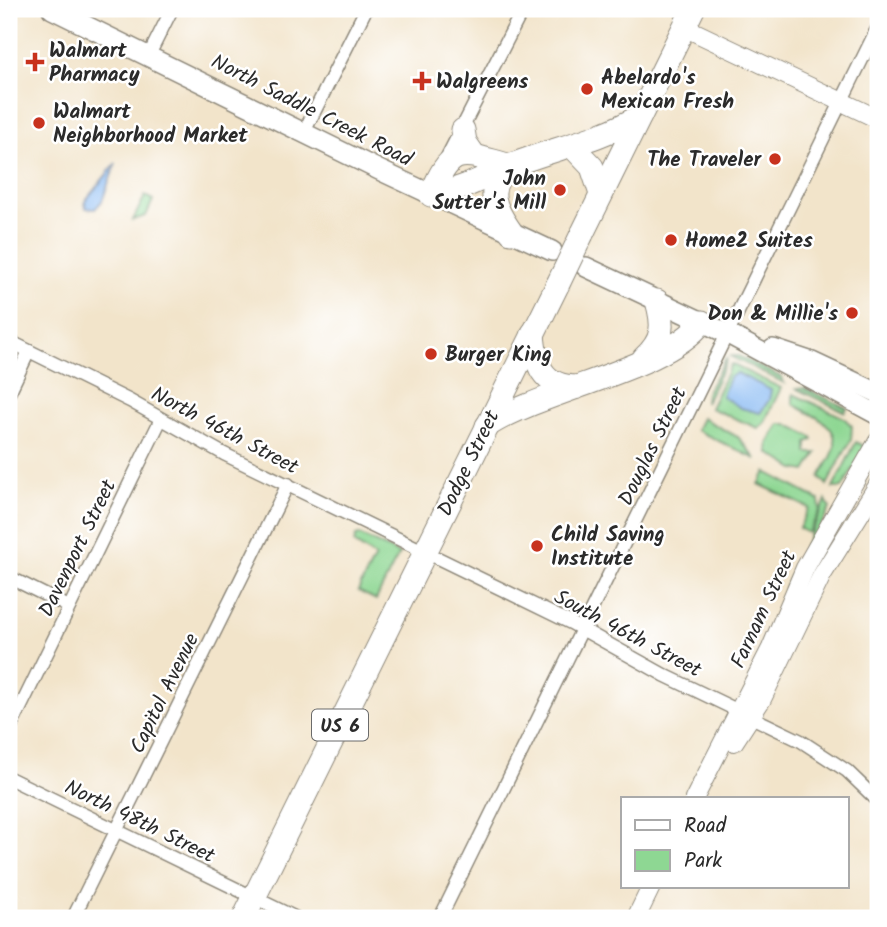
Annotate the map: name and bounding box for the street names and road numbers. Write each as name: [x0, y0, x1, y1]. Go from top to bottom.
street label: North Saddle Creek Road: [205, 46, 418, 177]
street label: North 46th Street: [145, 379, 305, 485]
street label: Douglas Street: [610, 381, 697, 512]
street label: Dodge Street: [429, 404, 510, 522]
street label: Davenport Street: [31, 474, 126, 623]
street label: Farnam Street: [723, 544, 807, 674]
street label: South 46th Street: [548, 582, 708, 688]
street label: Capitol Avenue: [122, 627, 209, 760]
road number: US 6: [312, 710, 368, 740]
street label: North 48th Street: [59, 772, 221, 873]

